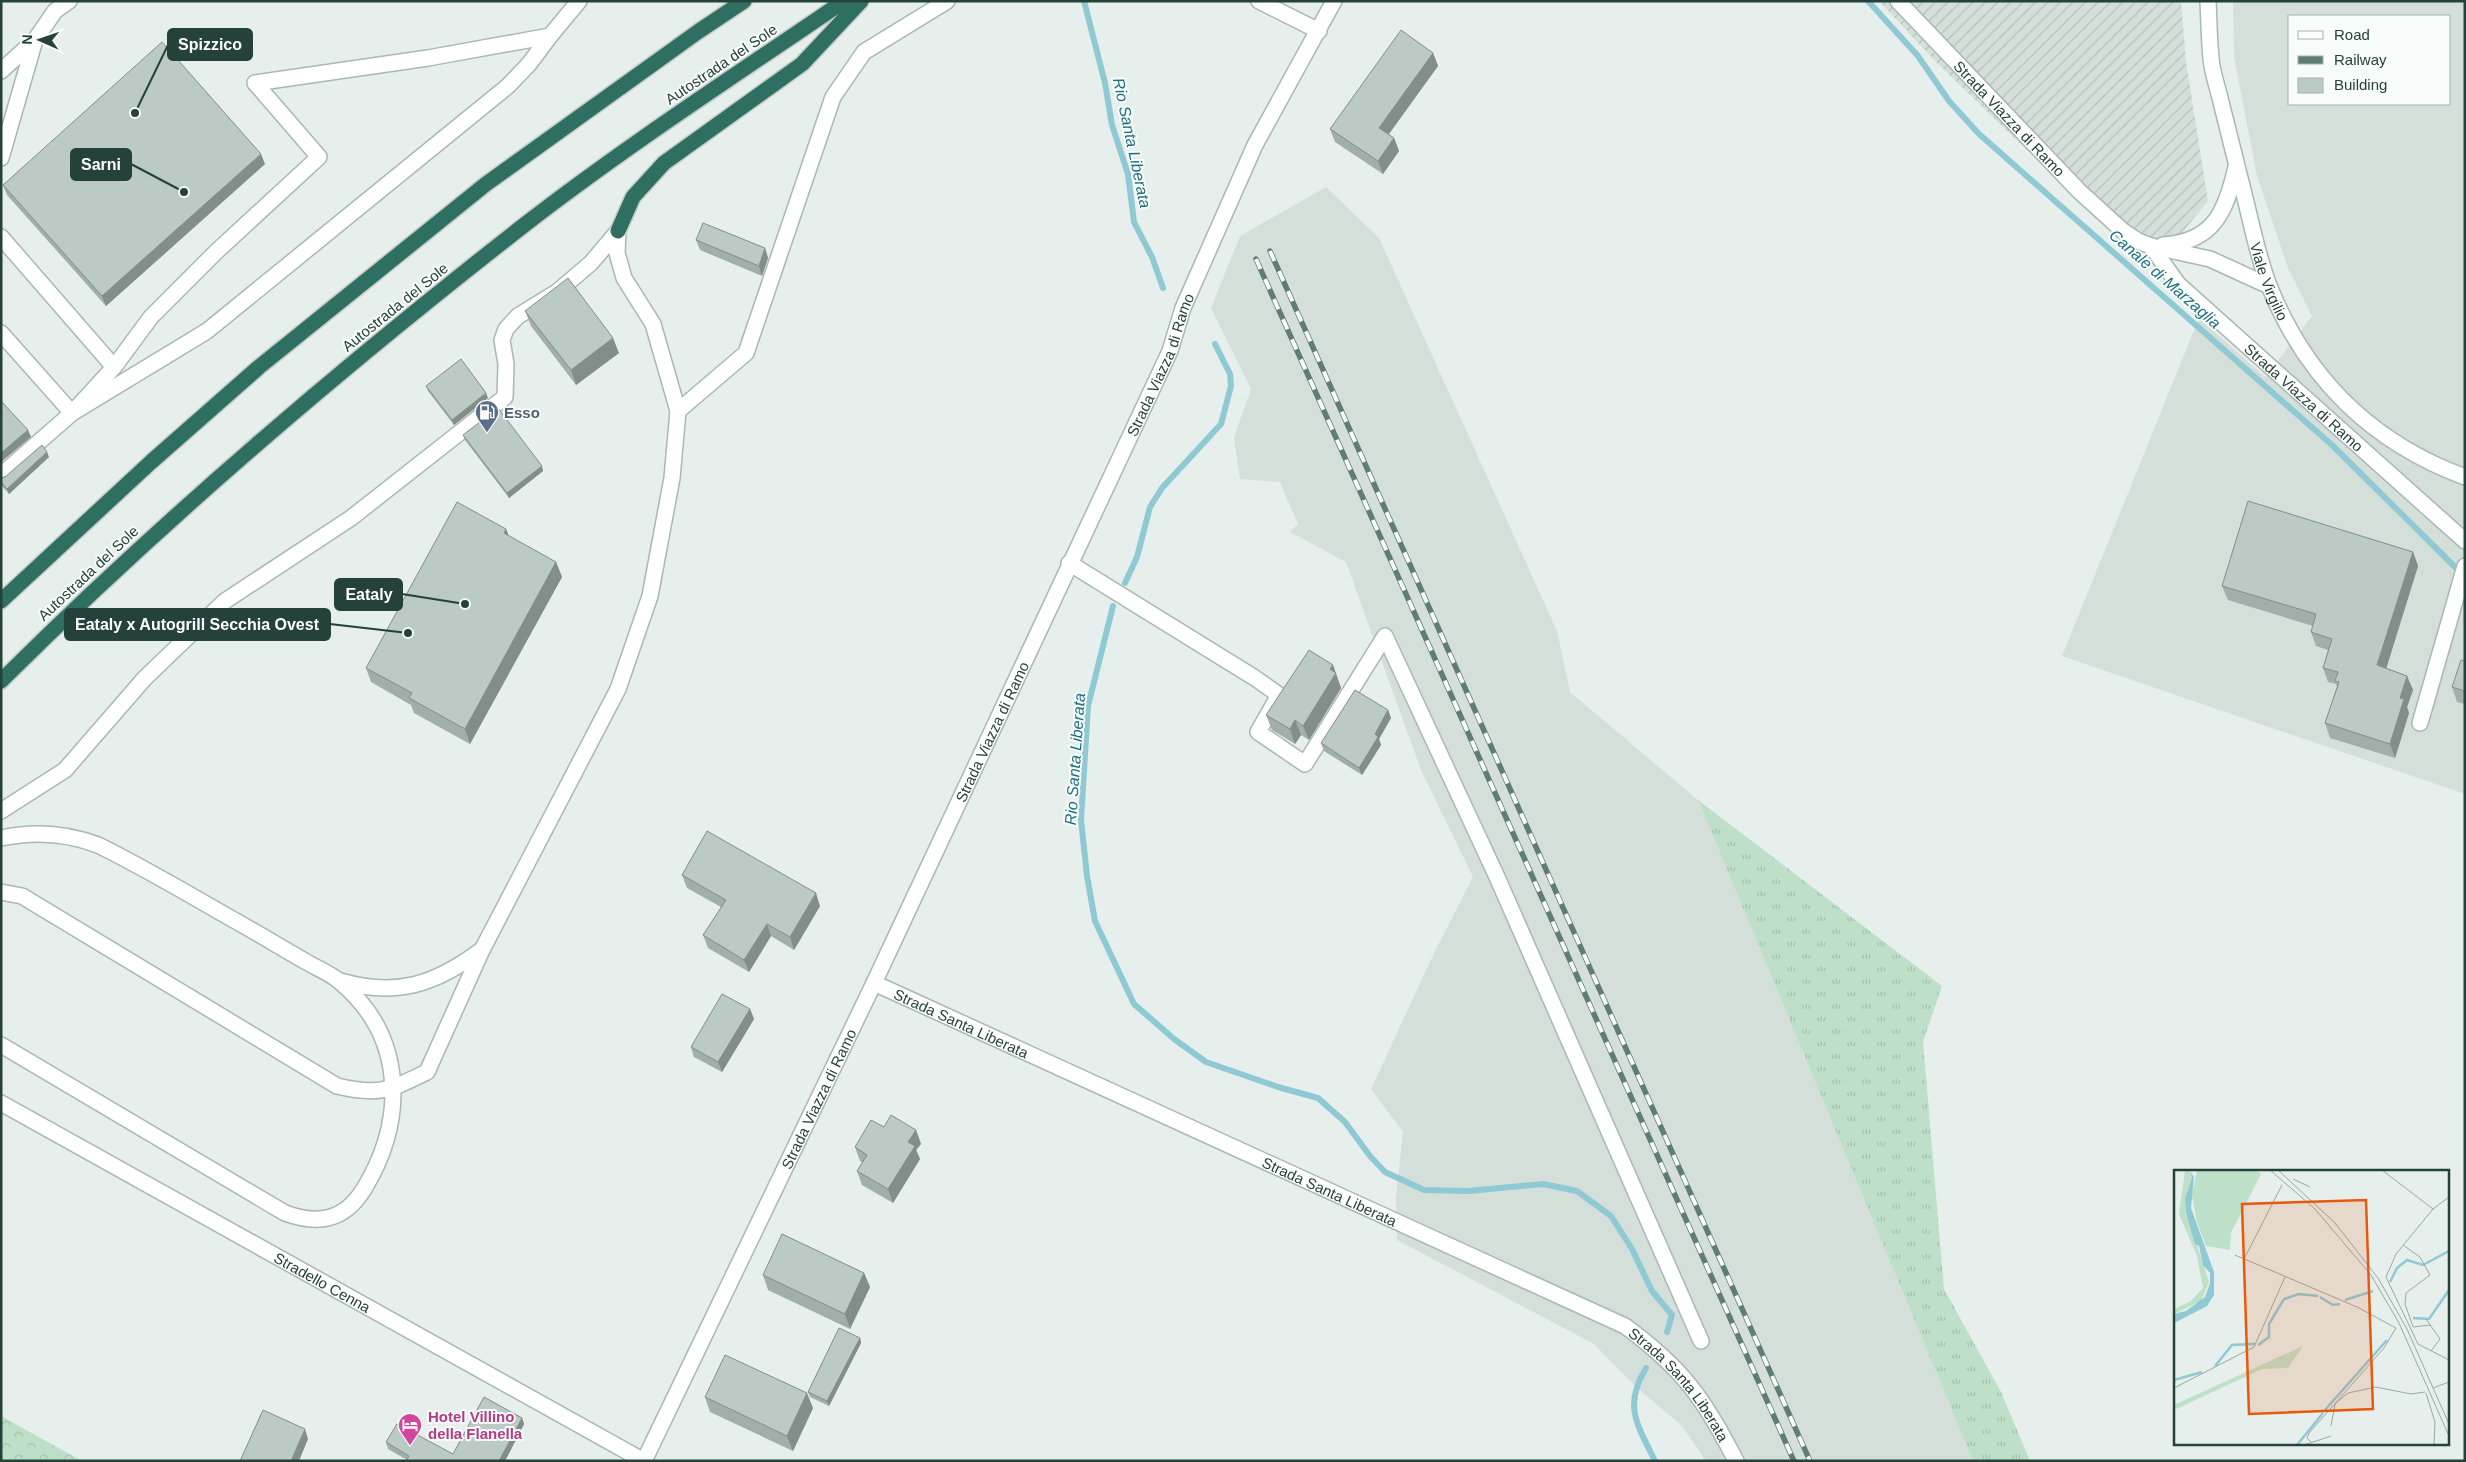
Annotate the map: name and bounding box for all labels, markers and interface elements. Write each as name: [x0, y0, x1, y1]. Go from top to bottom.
north arrow: [15, 15, 65, 65]
legend: [2288, 15, 2451, 105]
street label: Autostrada del Sole: [662, 20, 780, 108]
text: Road: [2334, 26, 2370, 43]
callout: Spizzico: [168, 29, 252, 60]
text: N: [19, 34, 35, 45]
text: Spizzico: [178, 36, 242, 53]
text: Railway: [2334, 51, 2387, 68]
street label: Strada Viazza di Ramo: [1951, 57, 2069, 180]
water label: Rio Santa Liberata: [1110, 76, 1154, 210]
text: Building: [2334, 76, 2387, 93]
callout: Sarni: [71, 149, 131, 180]
text: Sarni: [81, 156, 121, 173]
water label: Canale di Marzaglia: [2106, 226, 2224, 332]
street label: Viale Virgilio: [2247, 240, 2292, 323]
street label: Autostrada del Sole: [339, 259, 451, 355]
street label: Strada Viazza di Ramo: [1123, 291, 1197, 439]
street label: Strada Viazza di Ramo: [2241, 340, 2367, 454]
fuel station icon: Esso: [474, 399, 500, 433]
place label: Esso: [504, 404, 540, 421]
street label: Autostrada del Sole: [34, 522, 142, 624]
callout: Eataly: [335, 579, 402, 610]
text: Eataly: [345, 586, 393, 603]
callout: Eataly x Autogrill Secchia Ovest: [65, 609, 330, 640]
text: Eataly x Autogrill Secchia Ovest: [75, 616, 320, 633]
street label: Strada Viazza di Ramo: [952, 659, 1032, 805]
water label: Rio Santa Liberata: [1062, 692, 1088, 826]
street label: Strada Santa Liberata: [891, 985, 1032, 1061]
street label: Strada Viazza di Ramo: [777, 1026, 859, 1171]
street label: Strada Santa Liberata: [1260, 1153, 1400, 1229]
inset map: [2174, 1170, 2448, 1444]
street label: Stradello Cenna: [271, 1248, 374, 1316]
street label: Strada Santa Liberata: [1626, 1324, 1733, 1445]
place label: Hotel Villino della Flanella: [428, 1408, 523, 1442]
hotel icon: Hotel Villino della Flanella: [397, 1412, 423, 1446]

